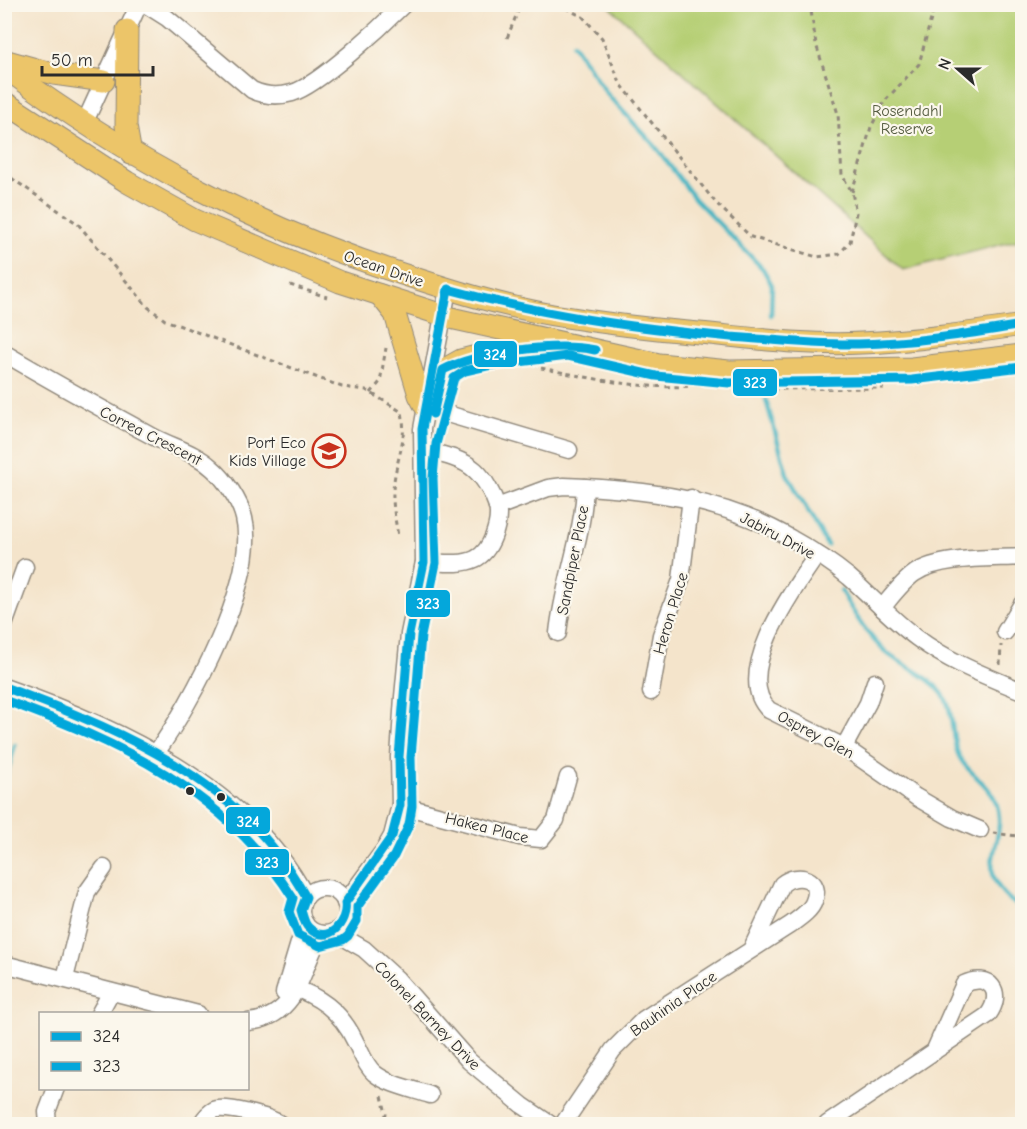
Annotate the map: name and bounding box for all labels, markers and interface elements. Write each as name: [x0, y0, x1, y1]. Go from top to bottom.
scale bar: [42, 39, 153, 77]
north arrow: [928, 39, 988, 99]
text: 50 m: [51, 50, 93, 71]
text: N: [935, 56, 955, 72]
park label: Rosendahl Reserve: [872, 102, 942, 138]
street label: Ocean Drive: [342, 247, 426, 291]
line badge: 324: [473, 340, 518, 368]
text: 324: [484, 346, 506, 364]
line badge: 323: [732, 368, 778, 397]
text: 323: [743, 374, 767, 392]
street label: Correa Crescent: [97, 402, 205, 470]
school or university icon: Port Eco Kids Village: [311, 433, 347, 469]
place label: Port Eco Kids Village: [229, 434, 306, 470]
street label: Sandpiper Place: [554, 504, 592, 616]
street label: Jabiru Drive: [737, 509, 818, 563]
street label: Heron Place: [650, 570, 692, 656]
line badge: 323: [405, 589, 451, 618]
text: 323: [416, 595, 440, 613]
street label: Osprey Glen: [774, 707, 857, 763]
unlabelled marker: [184, 785, 196, 797]
unlabelled marker: [215, 791, 227, 803]
line badge: 324: [225, 806, 271, 835]
street label: Hakea Place: [443, 809, 530, 847]
text: 324: [237, 813, 259, 831]
line badge: 323: [244, 848, 290, 876]
text: 323: [255, 854, 279, 872]
street label: Colonel Barney Drive: [371, 958, 484, 1074]
street label: Bauhinia Place: [627, 967, 720, 1040]
legend: [39, 1012, 249, 1090]
text: 324: [93, 1026, 120, 1047]
text: 323: [93, 1056, 121, 1077]

